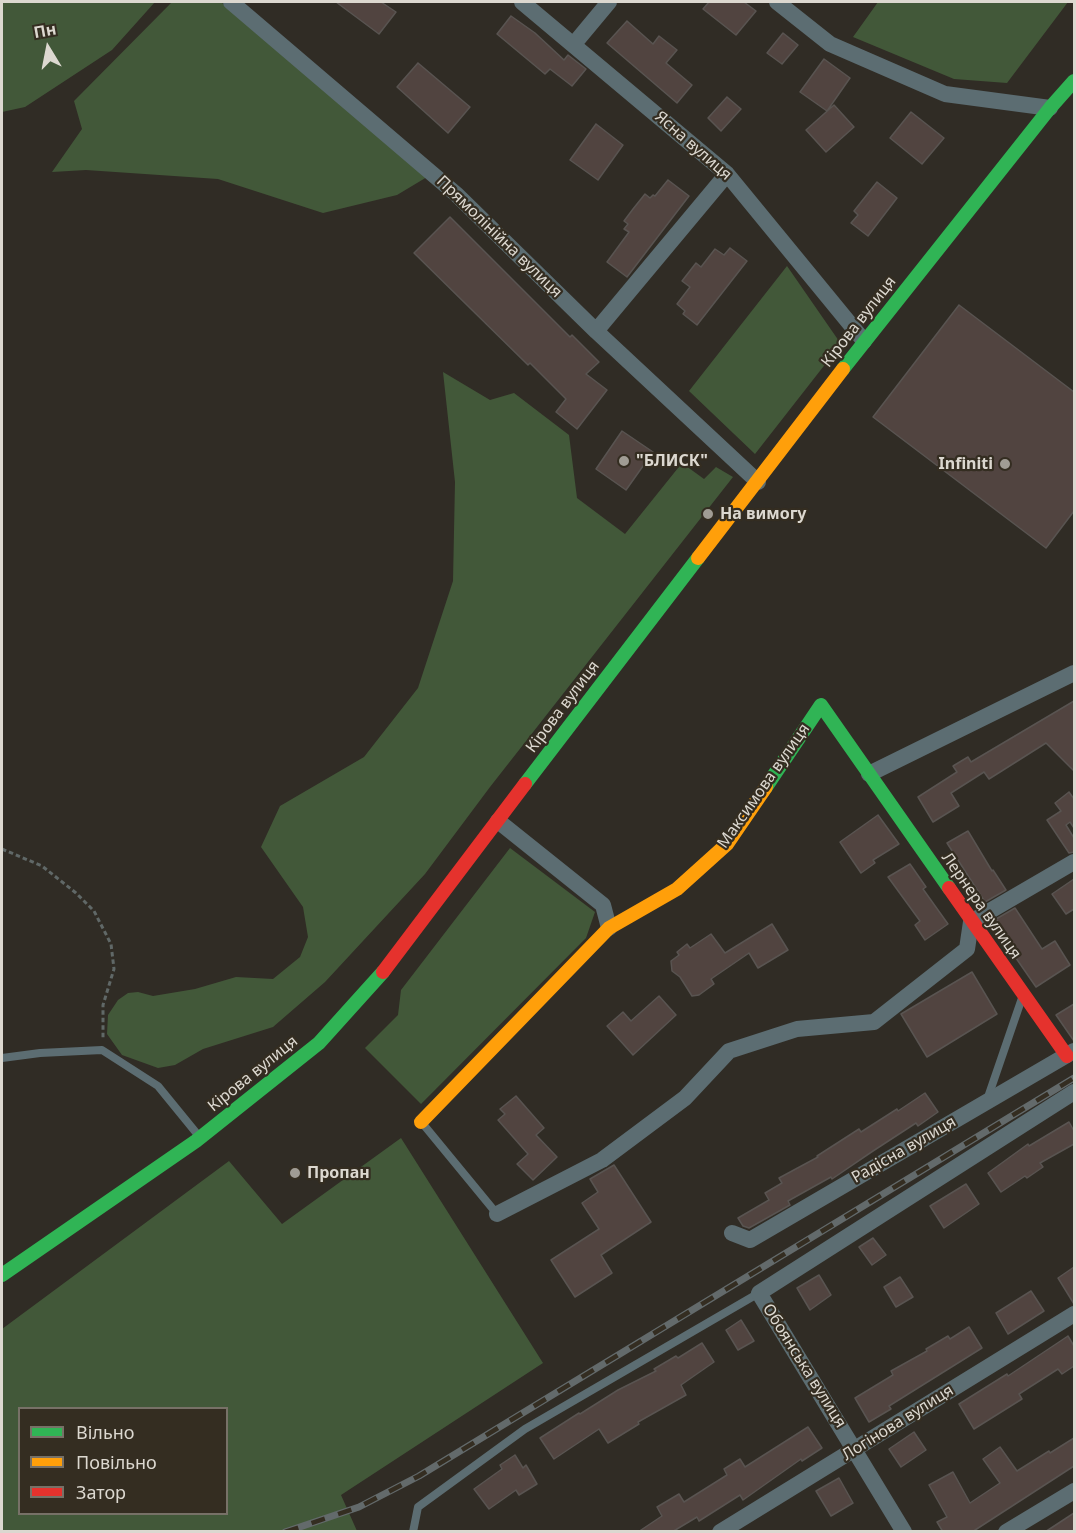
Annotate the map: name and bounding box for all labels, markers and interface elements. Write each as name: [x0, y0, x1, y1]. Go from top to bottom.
text: Пн: [32, 17, 58, 43]
north arrow: [18, 18, 78, 78]
street label: Ясна вулиця: [651, 107, 735, 185]
street label: Прямолінійна вулиця: [432, 172, 566, 302]
street label: Кірова вулиця: [818, 273, 900, 371]
place label: "БЛИСК": [636, 451, 708, 471]
marker: "БЛИСК": [617, 454, 631, 468]
place label: Infiniti: [939, 454, 993, 474]
marker: Infiniti: [998, 457, 1012, 471]
place label: На вимогу: [720, 504, 806, 524]
marker: На вимогу: [701, 507, 715, 521]
street label: Кірова вулиця: [522, 657, 604, 757]
street label: Максимова вулиця: [714, 720, 814, 852]
street label: Лернера вулиця: [937, 849, 1025, 963]
street label: Кірова вулиця: [204, 1032, 302, 1116]
street label: Радісна вулиця: [848, 1112, 960, 1188]
place label: Пропан: [307, 1163, 370, 1183]
marker: Пропан: [288, 1166, 302, 1180]
street label: Обоянська вулиця: [758, 1300, 850, 1432]
street label: Логінова вулиця: [839, 1381, 957, 1465]
legend: [18, 1407, 228, 1515]
text: Вільно: [76, 1420, 134, 1444]
text: Повільно: [76, 1450, 157, 1474]
text: Затор: [76, 1480, 126, 1504]

